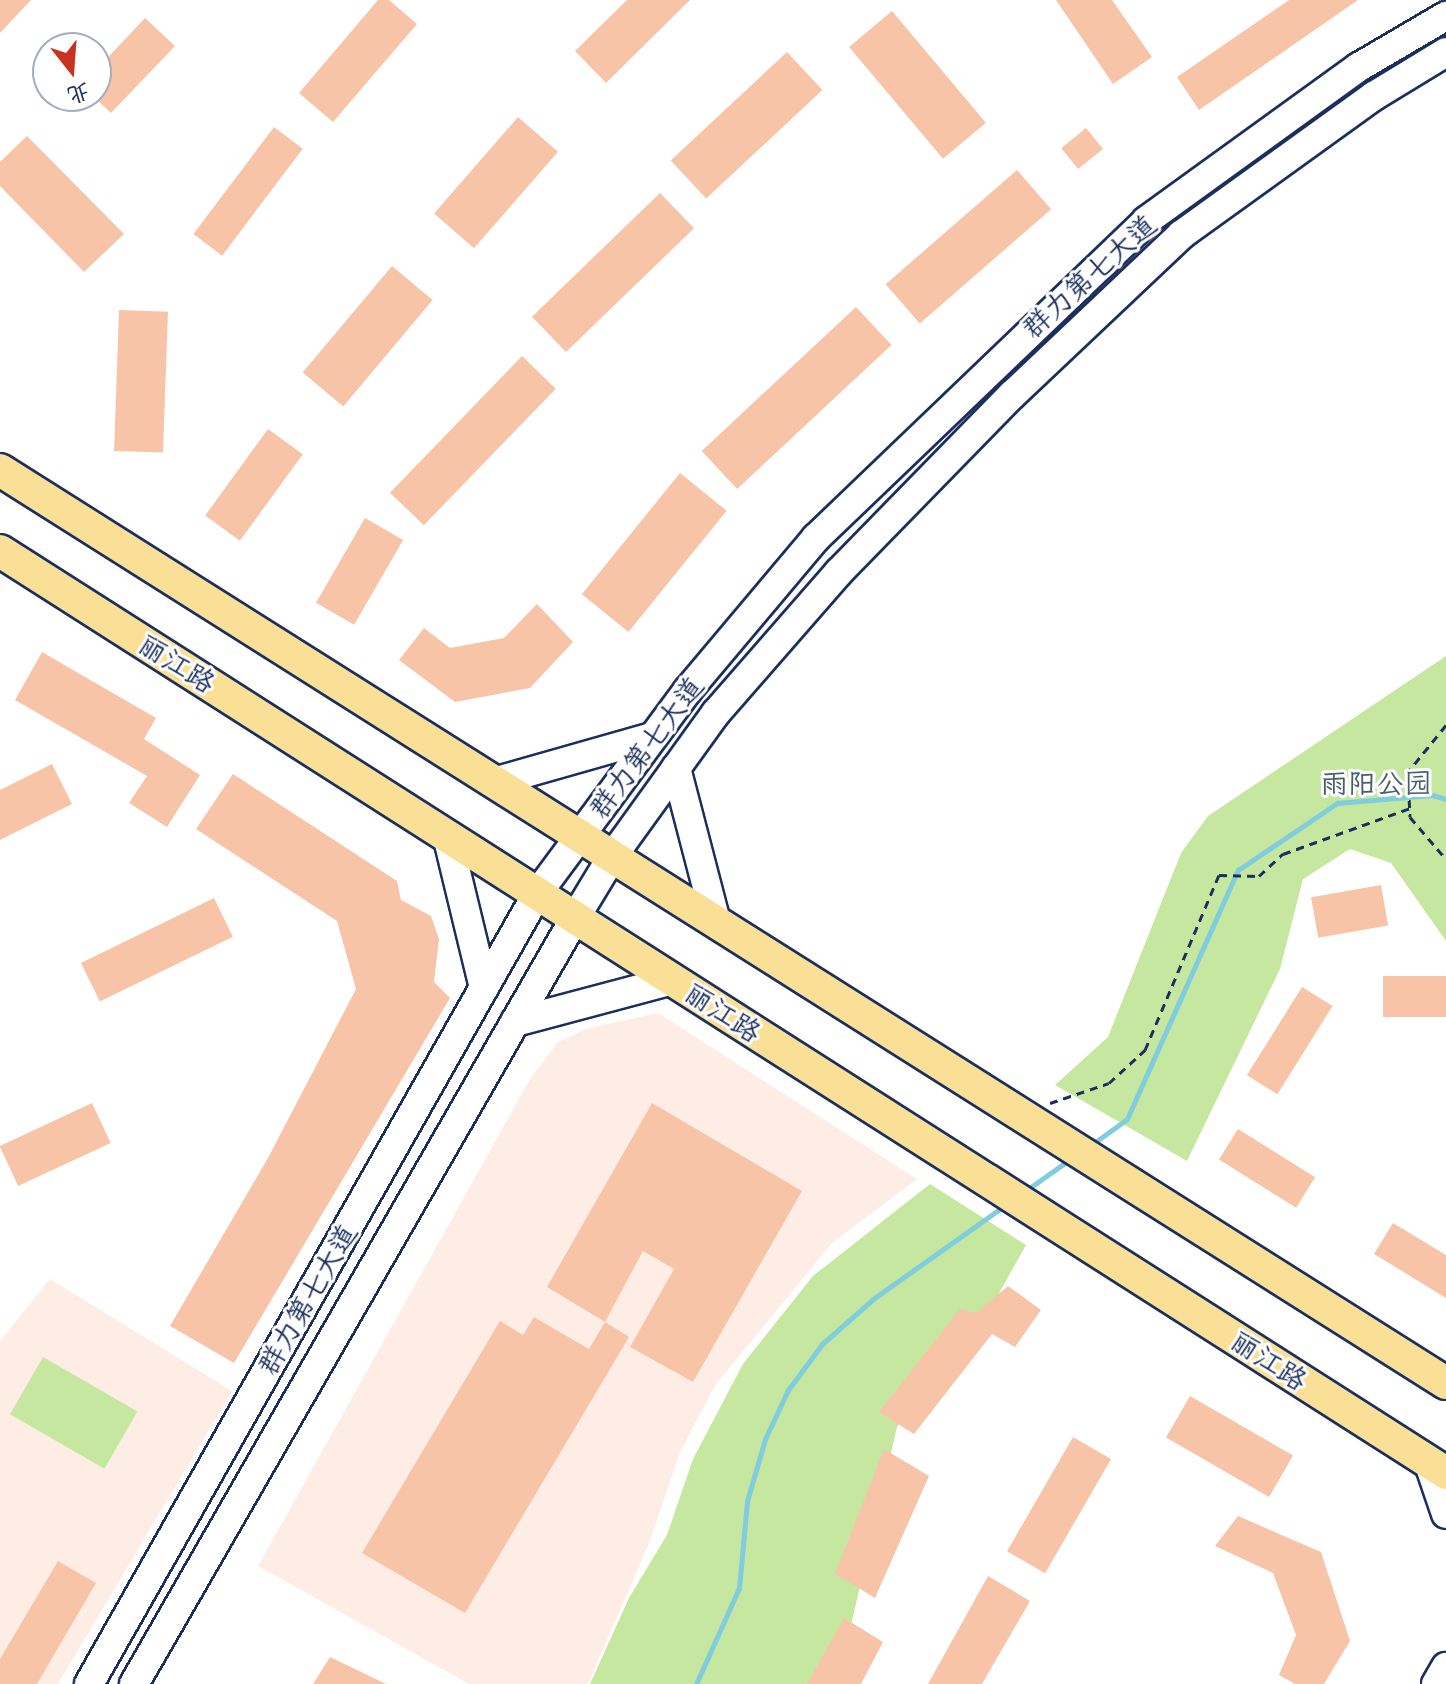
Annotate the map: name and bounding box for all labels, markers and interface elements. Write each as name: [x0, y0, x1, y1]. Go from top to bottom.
north arrow: [32, 32, 112, 112]
text: 北: [64, 77, 93, 110]
street label: 群力第七大道: [1015, 207, 1163, 345]
street label: 丽江路: [132, 626, 222, 700]
street label: 群力第七大道: [582, 670, 710, 824]
park label: 雨阳公园: [1320, 766, 1432, 800]
street label: 丽江路: [679, 975, 767, 1049]
street label: 群力第七大道: [250, 1218, 364, 1380]
street label: 丽江路: [1225, 1323, 1313, 1397]

